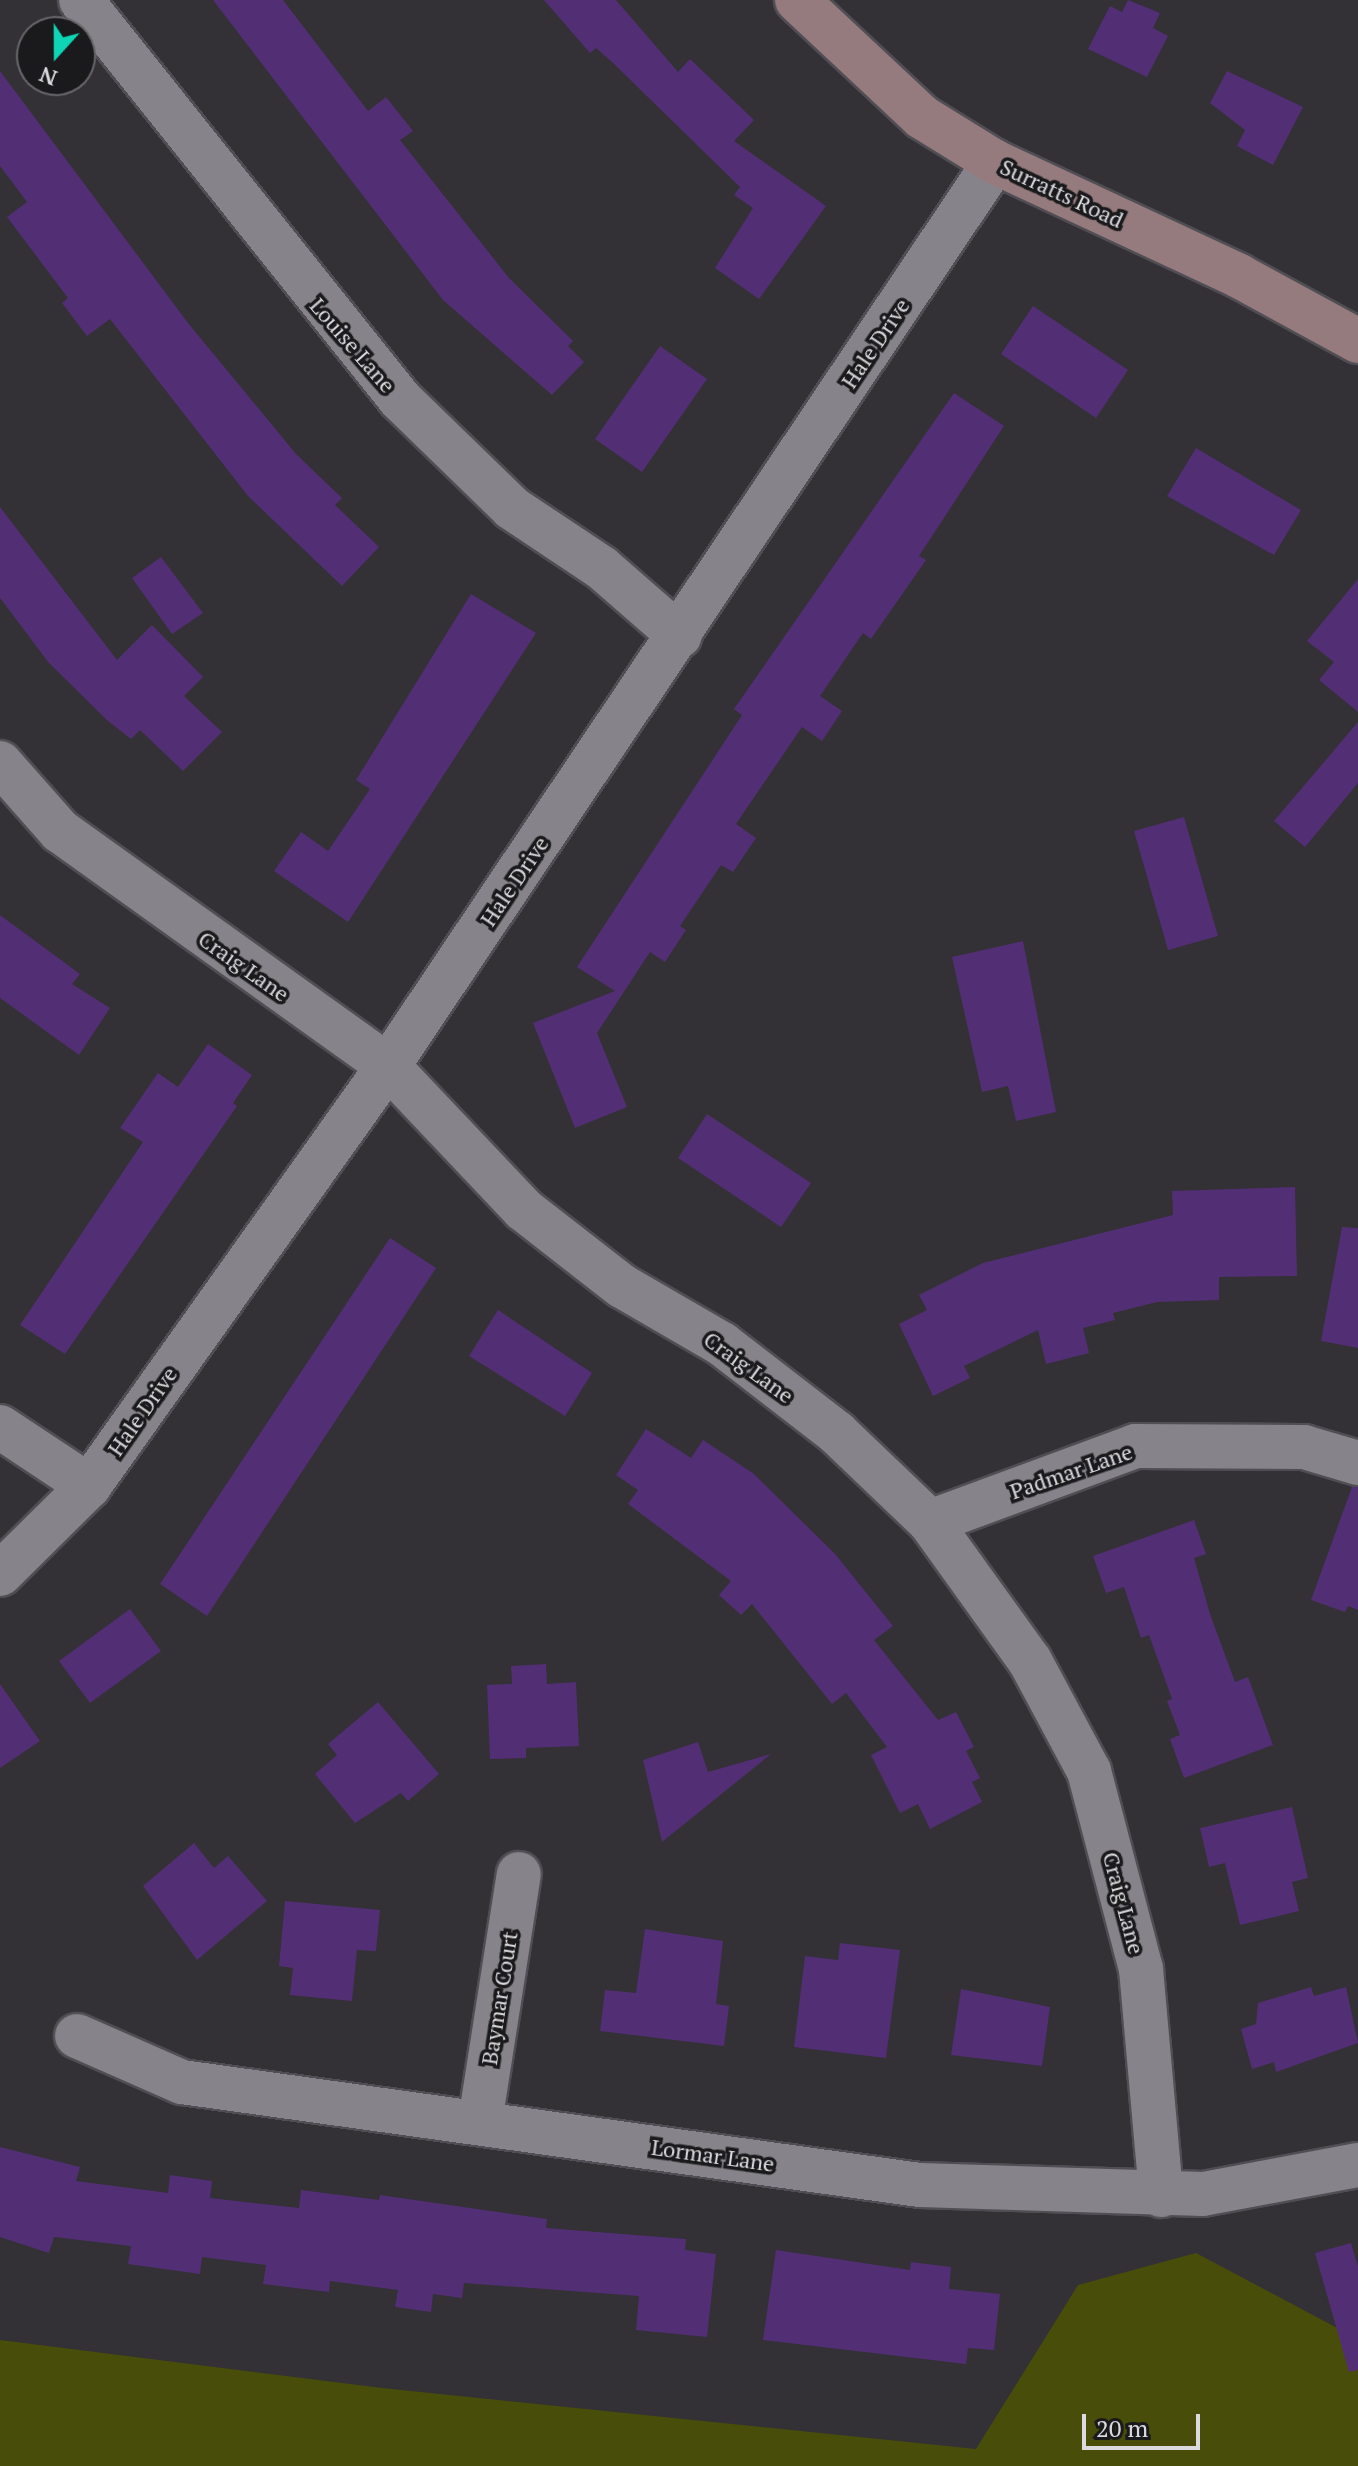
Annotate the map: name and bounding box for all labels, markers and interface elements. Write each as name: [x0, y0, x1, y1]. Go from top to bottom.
north arrow: [16, 16, 96, 96]
text: N: [35, 60, 61, 94]
street label: Surratts Road: [996, 153, 1128, 233]
street label: Louise Lane: [305, 292, 401, 398]
street label: Hale Drive: [835, 293, 915, 393]
street label: Hale Drive: [474, 831, 554, 931]
street label: Craig Lane: [194, 925, 294, 1007]
street label: Craig Lane: [699, 1326, 799, 1408]
street label: Hale Drive: [102, 1361, 182, 1461]
street label: Padmar Lane: [1006, 1438, 1136, 1504]
street label: Craig Lane: [1098, 1849, 1150, 1957]
street label: Baymar Court: [475, 1929, 523, 2067]
street label: Lormar Lane: [650, 2133, 776, 2177]
scale bar: [1086, 2398, 1204, 2448]
text: 20 m: [1096, 2412, 1148, 2444]

